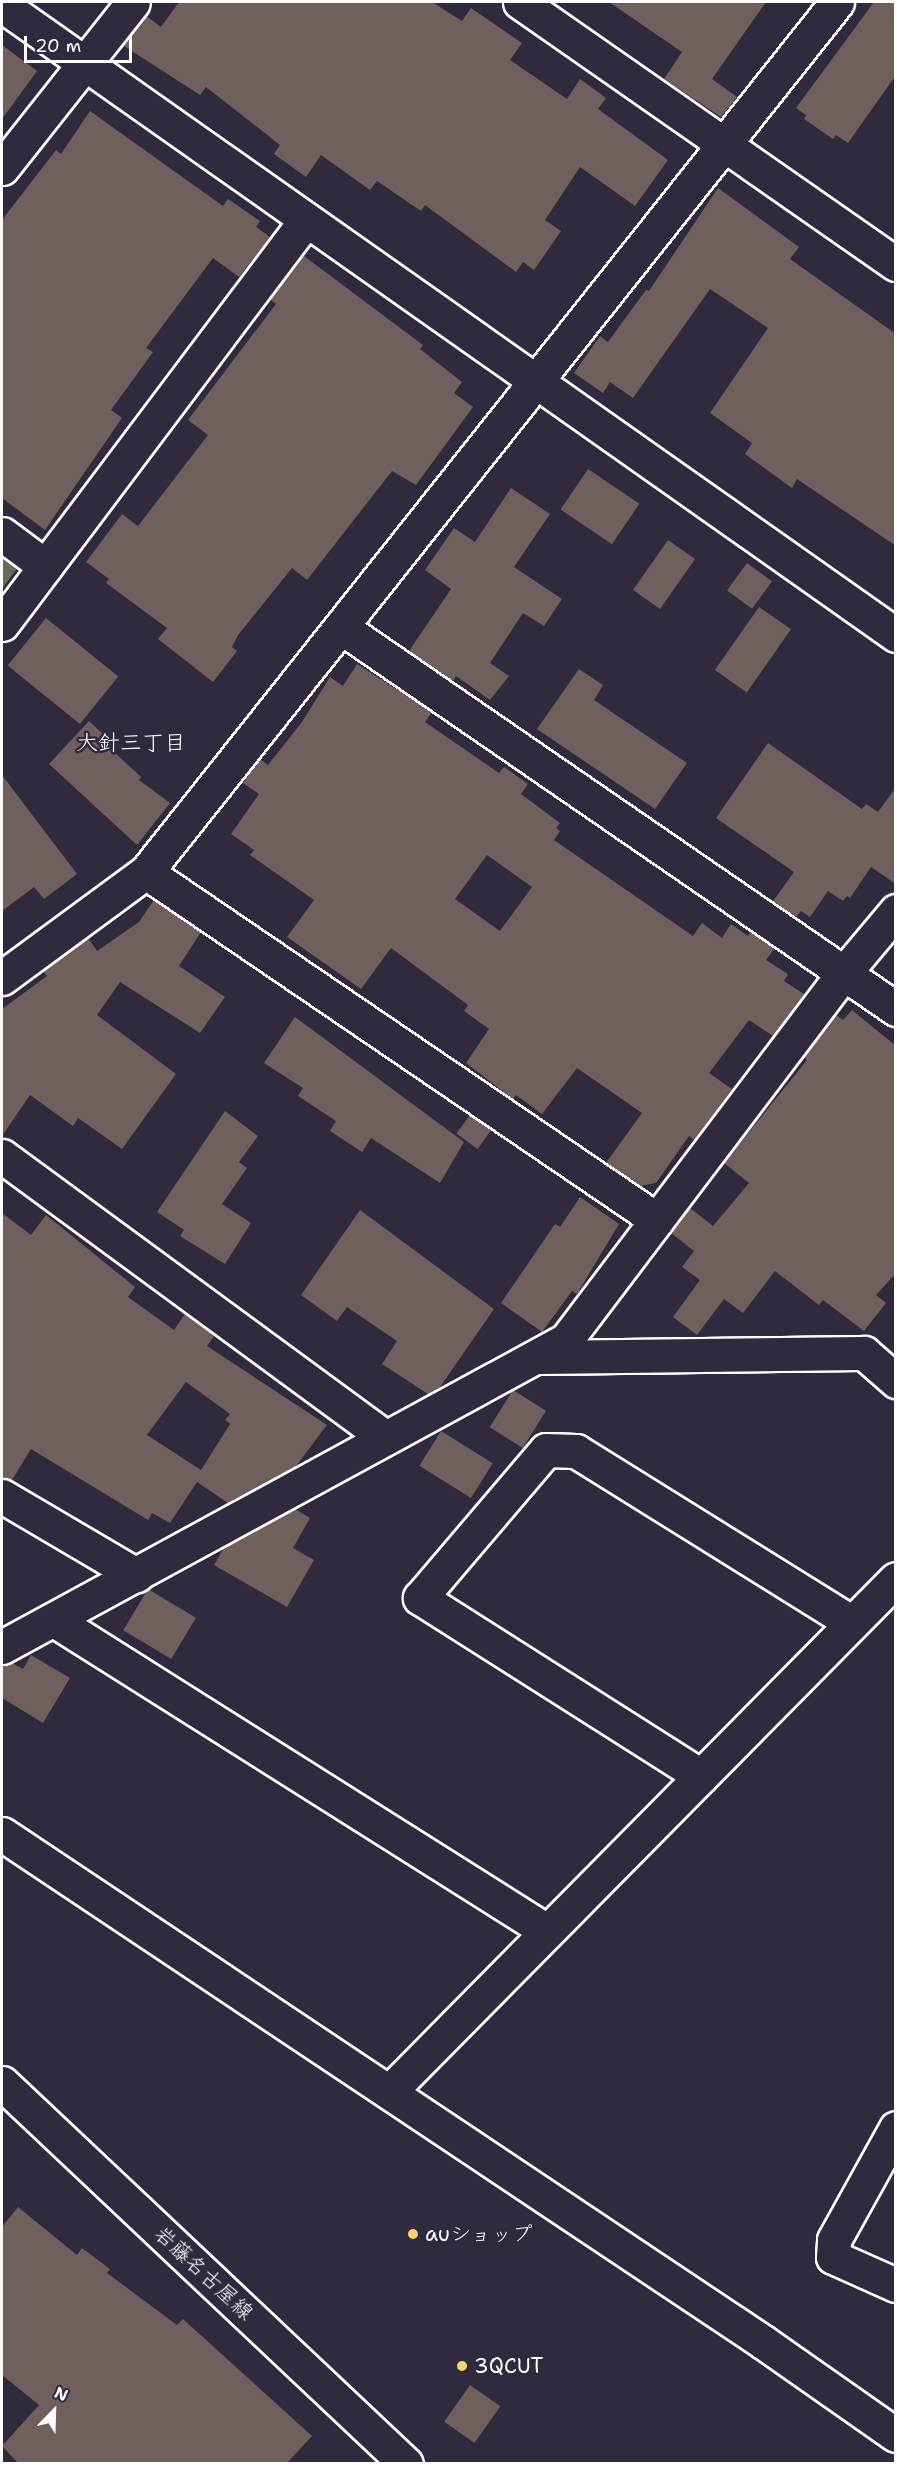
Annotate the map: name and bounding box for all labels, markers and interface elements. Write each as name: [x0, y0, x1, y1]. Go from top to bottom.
scale bar: [27, 24, 135, 62]
text: 20 m: [35, 34, 81, 58]
district label: 大針三丁目: [76, 730, 186, 756]
street label: 岩藤名古屋線: [149, 2221, 259, 2325]
place label: auショップ: [425, 2221, 534, 2247]
marker: auショップ: [406, 2227, 420, 2241]
place label: 3QCUT: [474, 2353, 544, 2379]
marker: 3QCUT: [455, 2359, 469, 2373]
north arrow: [24, 2381, 84, 2441]
text: N: [51, 2382, 71, 2406]

